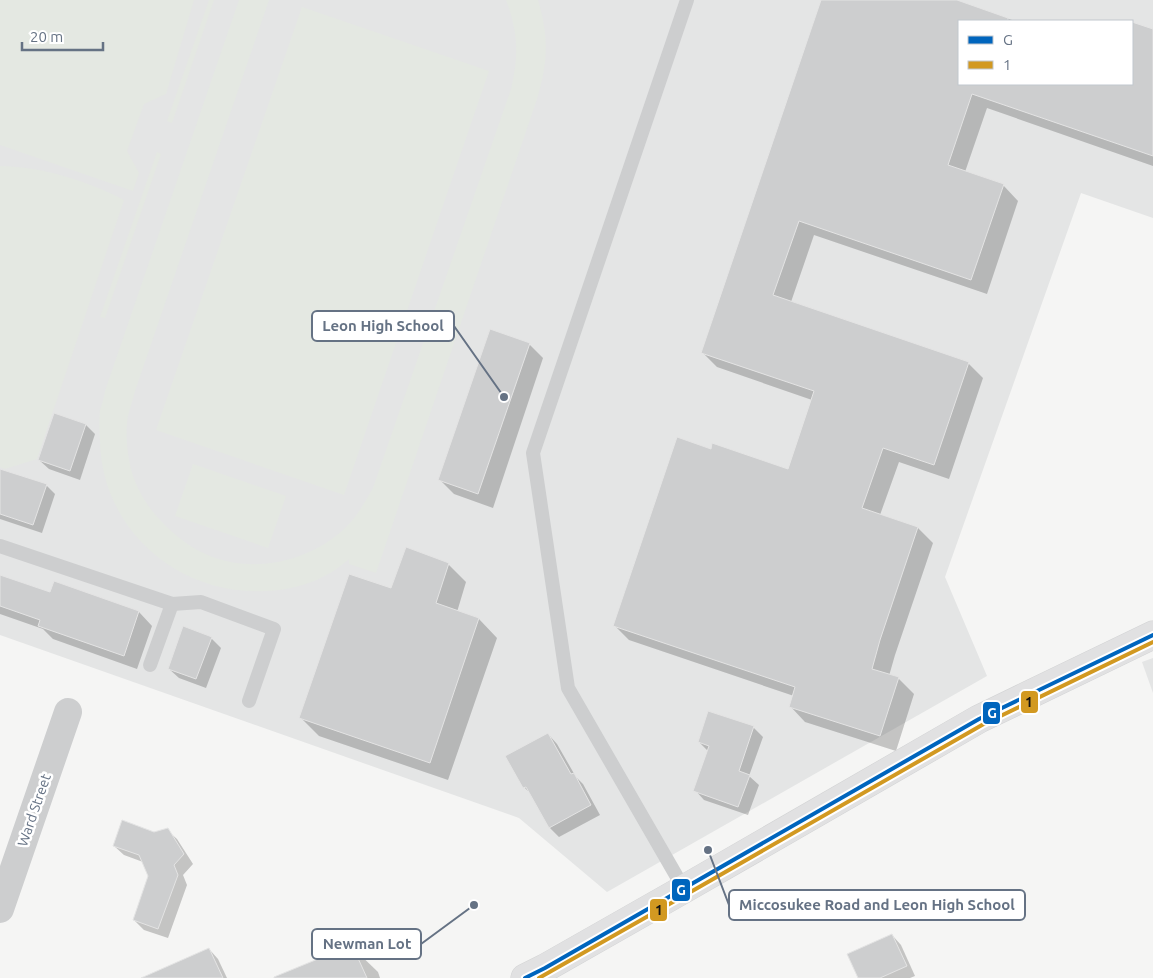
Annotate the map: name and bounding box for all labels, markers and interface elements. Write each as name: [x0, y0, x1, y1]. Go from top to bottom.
scale bar: [22, 20, 104, 52]
legend: [958, 20, 1133, 85]
text: 20 m: [30, 28, 63, 45]
text: G: [1003, 31, 1013, 48]
text: 1: [1003, 56, 1011, 73]
callout: Leon High School: [312, 311, 454, 341]
text: Leon High School: [322, 317, 444, 334]
line badge: 1: [1020, 690, 1039, 714]
text: 1: [1025, 694, 1033, 710]
line badge: G: [982, 701, 1001, 725]
text: G: [987, 705, 997, 721]
street label: Ward Street: [14, 771, 54, 848]
line badge: G: [671, 878, 691, 902]
text: G: [676, 882, 686, 898]
callout: Miccosukee Road and Leon High School: [729, 890, 1025, 920]
text: Miccosukee Road and Leon High School: [739, 896, 1015, 913]
line badge: 1: [649, 898, 668, 922]
text: 1: [655, 902, 663, 918]
callout: Newman Lot: [312, 929, 421, 959]
text: Newman Lot: [323, 935, 412, 952]

